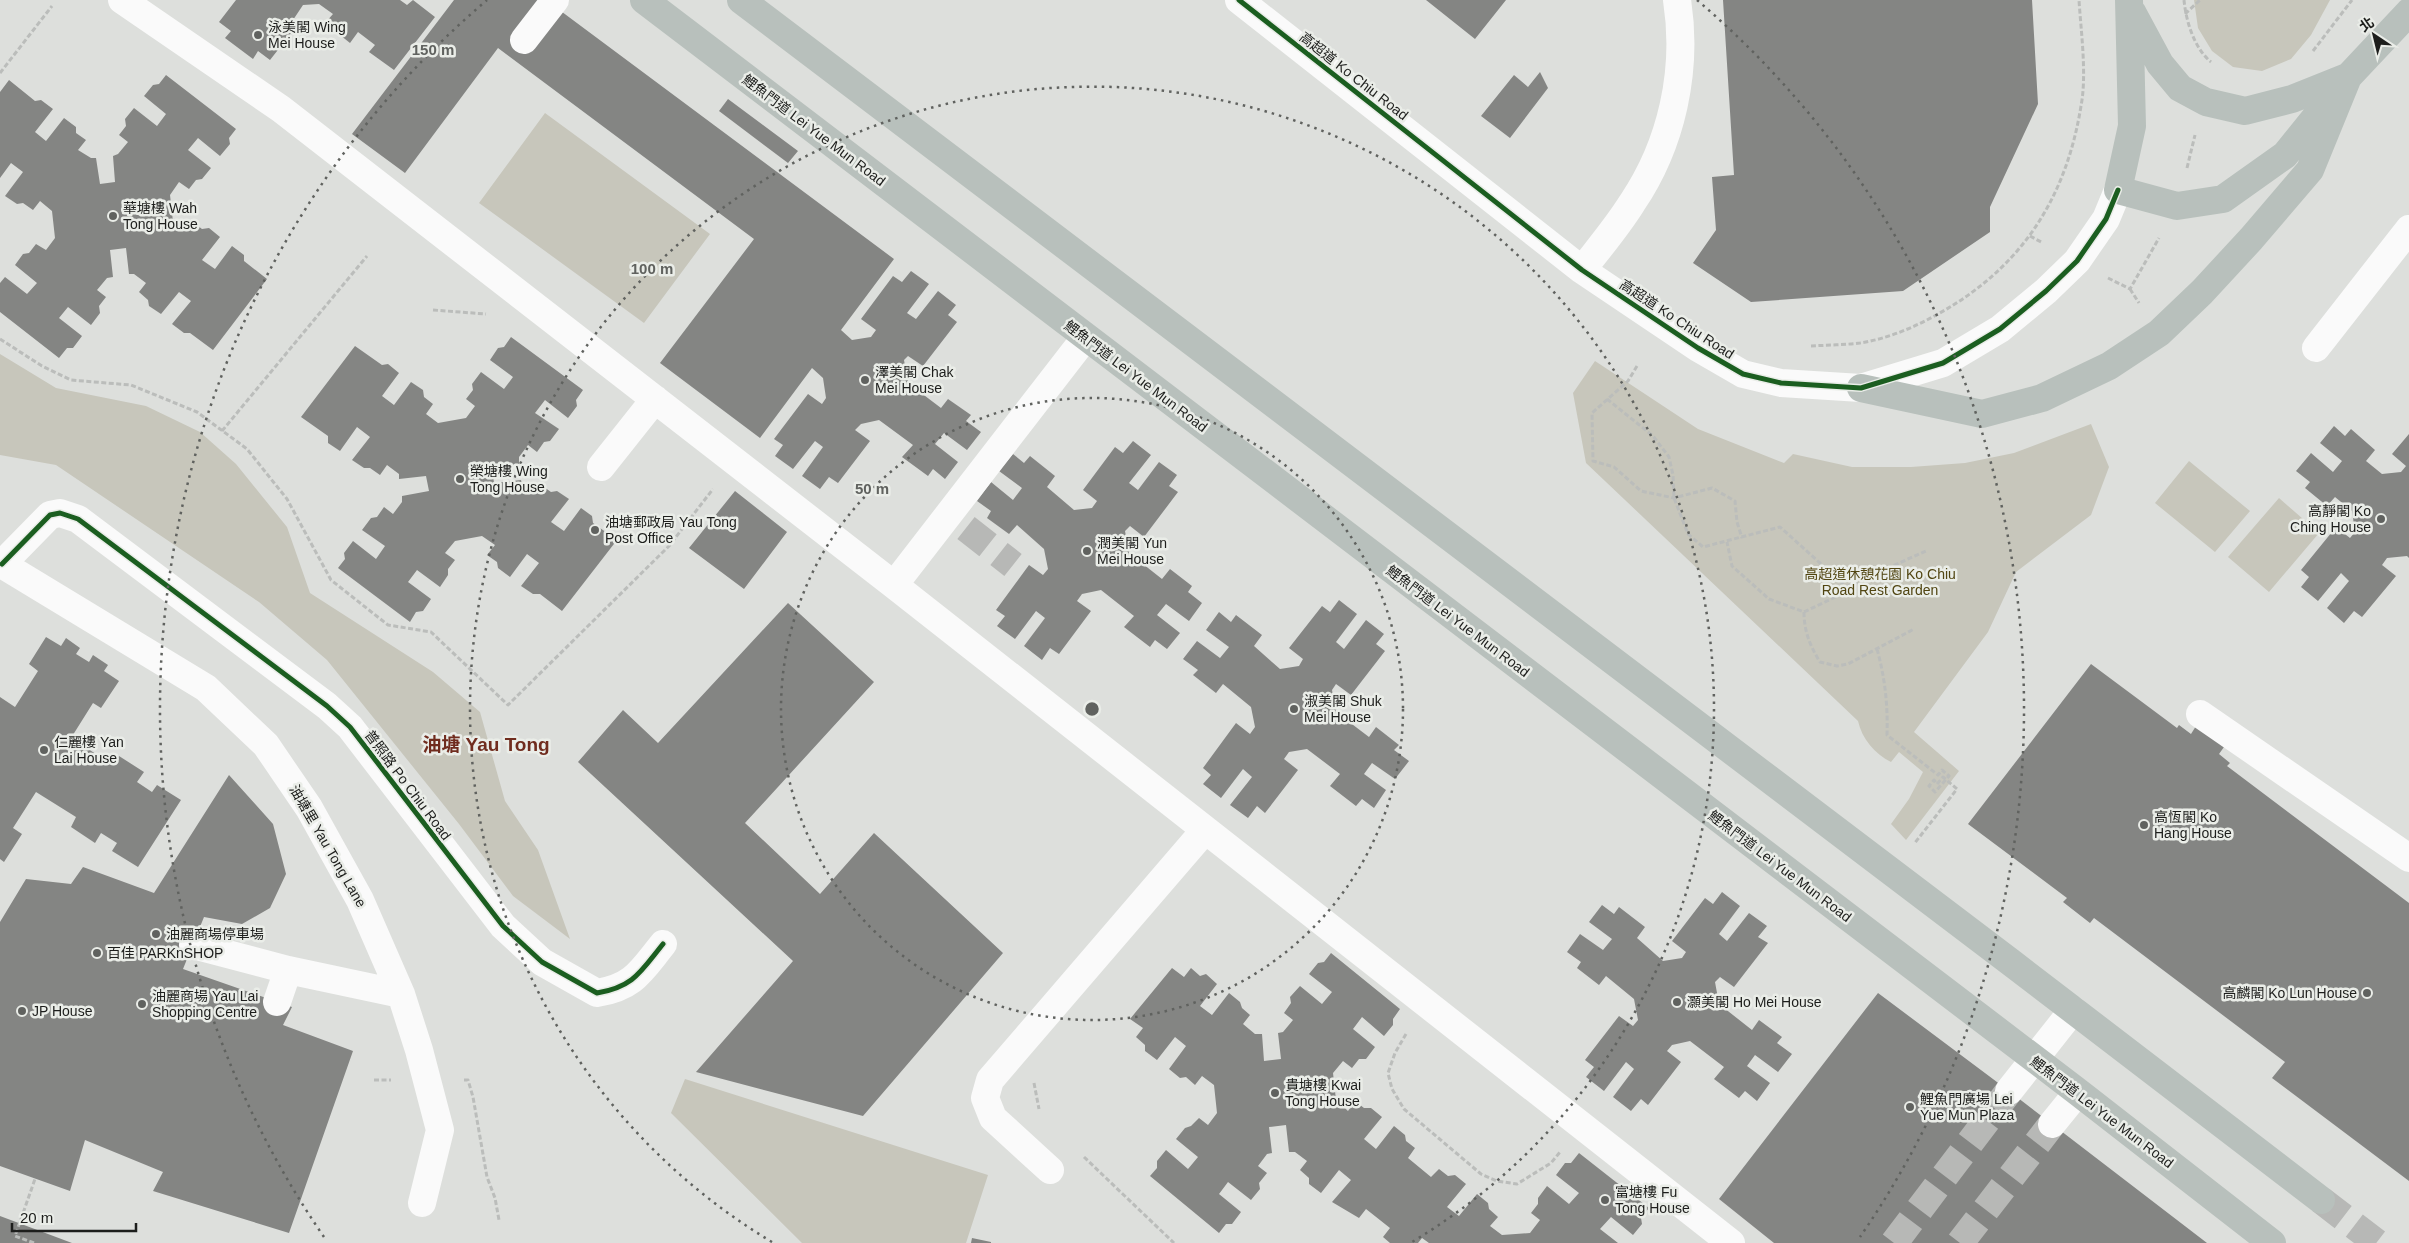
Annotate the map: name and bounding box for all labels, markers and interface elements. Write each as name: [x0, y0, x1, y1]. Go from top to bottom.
north arrow: [2349, 10, 2399, 60]
text: 北: [2356, 14, 2377, 35]
place label: 泳美閣 Wing Mei House: [268, 19, 346, 51]
marker: 泳美閣 Wing Mei House: [252, 29, 264, 41]
street label: 高超道 Ko Chiu Road: [1297, 29, 1411, 123]
text: 150 m: [412, 41, 454, 58]
street label: 鯉魚門道 Lei Yue Mun Road: [739, 71, 889, 189]
place label: 華塘樓 Wah Tong House: [123, 200, 198, 232]
marker: 華塘樓 Wah Tong House: [107, 210, 119, 222]
text: 100 m: [631, 260, 673, 277]
street label: 高超道 Ko Chiu Road: [1617, 276, 1737, 362]
street label: 鯉魚門道 Lei Yue Mun Road: [1061, 317, 1211, 435]
place label: 澤美閣 Chak Mei House: [875, 364, 955, 396]
marker: 澤美閣 Chak Mei House: [859, 374, 871, 386]
place label: 榮塘樓 Wing Tong House: [470, 463, 548, 495]
marker: 榮塘樓 Wing Tong House: [454, 473, 466, 485]
text: 50 m: [855, 480, 889, 497]
place label: 高靜閣 Ko Ching House: [2290, 503, 2371, 535]
marker: 高靜閣 Ko Ching House: [2375, 513, 2387, 525]
place label: 油塘郵政局 Yau Tong Post Office: [605, 514, 737, 546]
marker: 油塘郵政局 Yau Tong Post Office: [589, 524, 601, 536]
place label: 潤美閣 Yun Mei House: [1097, 535, 1167, 567]
marker: 潤美閣 Yun Mei House: [1081, 545, 1093, 557]
street label: 鯉魚門道 Lei Yue Mun Road: [1383, 562, 1533, 680]
park label: 高超道休憩花園 Ko Chiu Road Rest Garden: [1804, 566, 1956, 598]
place label: 淑美閣 Shuk Mei House: [1304, 693, 1383, 725]
centre of rings: [1083, 700, 1101, 718]
marker: 淑美閣 Shuk Mei House: [1288, 703, 1300, 715]
street label: 普照路 Po Chiu Road: [362, 727, 454, 843]
place label: 仁麗樓 Yan Lai House: [54, 734, 124, 766]
district label: 油塘 Yau Tong: [422, 734, 550, 755]
marker: 仁麗樓 Yan Lai House: [38, 744, 50, 756]
street label: 油塘里 Yau Tong Lane: [286, 782, 370, 910]
street label: 鯉魚門道 Lei Yue Mun Road: [1705, 807, 1855, 925]
place label: 高恆閣 Ko Hang House: [2154, 809, 2232, 841]
marker: 高恆閣 Ko Hang House: [2138, 819, 2150, 831]
place label: 油麗商場停車場: [166, 926, 264, 942]
marker: 油麗商場停車場: [150, 928, 162, 940]
place label: 百佳 PARKnSHOP: [107, 945, 223, 961]
marker: 百佳 PARKnSHOP: [91, 947, 103, 959]
place label: 高麟閣 Ko Lun House: [2222, 985, 2357, 1001]
marker: 高麟閣 Ko Lun House: [2361, 987, 2373, 999]
place label: 油麗商場 Yau Lai Shopping Centre: [152, 988, 258, 1020]
place label: 灝美閣 Ho Mei House: [1687, 994, 1822, 1010]
marker: 灝美閣 Ho Mei House: [1671, 996, 1683, 1008]
marker: 油麗商場 Yau Lai Shopping Centre: [136, 998, 148, 1010]
place label: JP House: [32, 1003, 93, 1019]
marker: JP House: [16, 1005, 28, 1017]
street label: 鯉魚門道 Lei Yue Mun Road: [2027, 1053, 2177, 1171]
place label: 貴塘樓 Kwai Tong House: [1285, 1077, 1361, 1109]
marker: 貴塘樓 Kwai Tong House: [1269, 1087, 1281, 1099]
place label: 鯉魚門廣場 Lei Yue Mun Plaza: [1920, 1091, 2014, 1123]
marker: 鯉魚門廣場 Lei Yue Mun Plaza: [1904, 1101, 1916, 1113]
place label: 富塘樓 Fu Tong House: [1615, 1184, 1690, 1216]
marker: 富塘樓 Fu Tong House: [1599, 1194, 1611, 1206]
scale bar: [12, 1200, 136, 1232]
text: 20 m: [20, 1209, 53, 1226]

